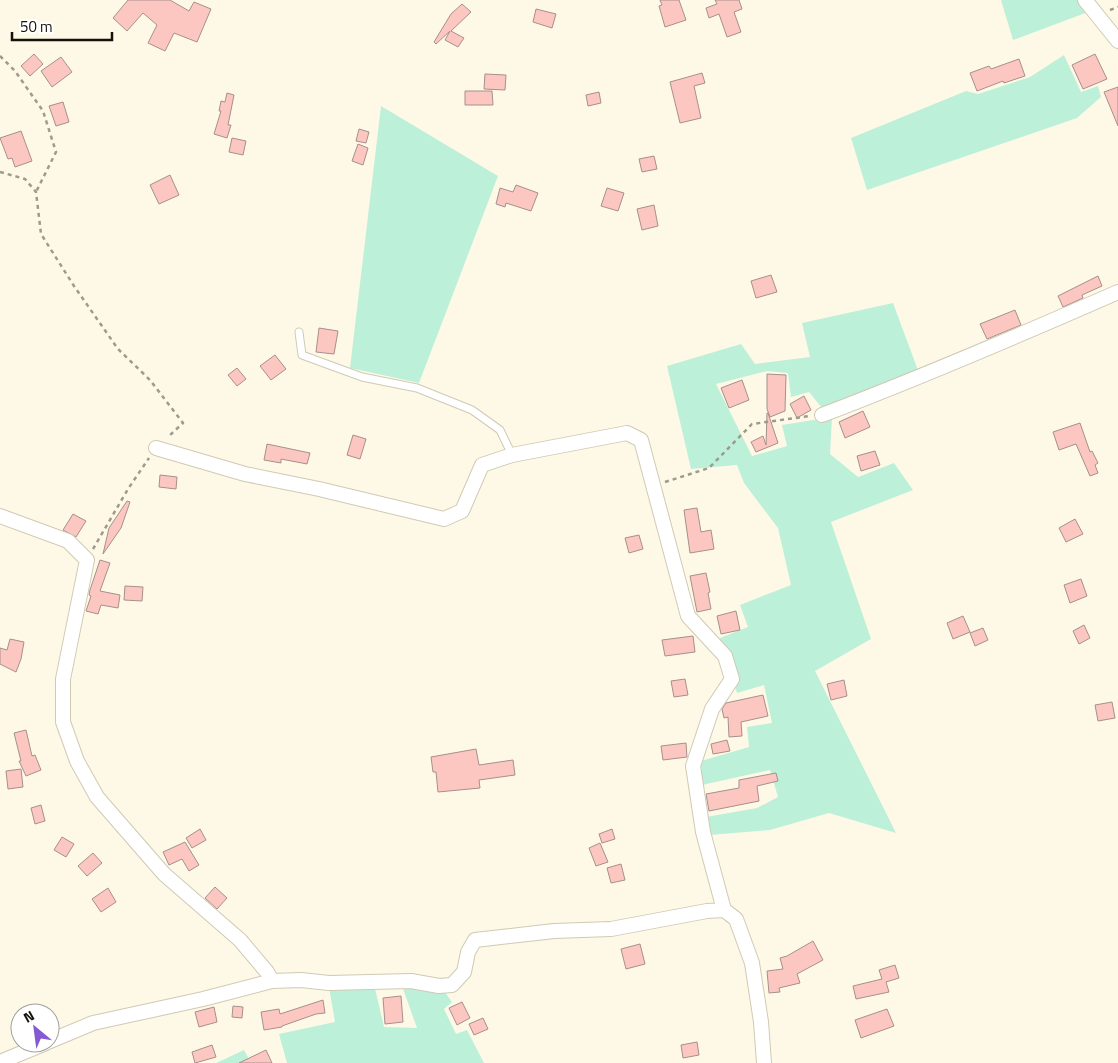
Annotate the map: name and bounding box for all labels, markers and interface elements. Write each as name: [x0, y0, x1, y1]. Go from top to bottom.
scale bar: [12, 10, 112, 42]
text: 50 m: [20, 15, 53, 38]
north arrow: [10, 1003, 60, 1053]
text: N: [19, 1005, 38, 1028]

